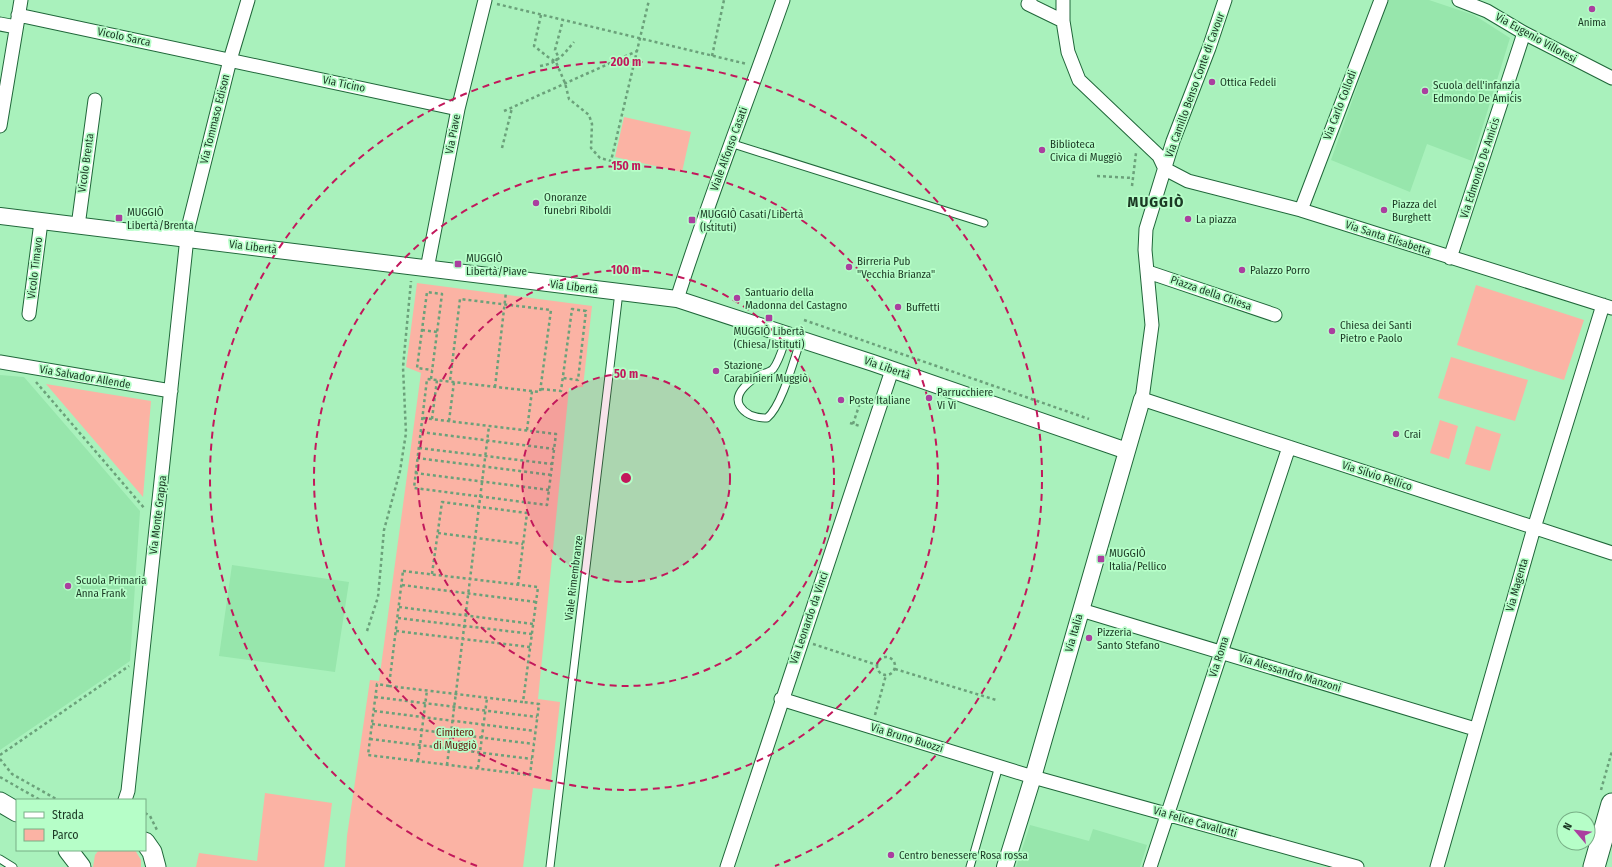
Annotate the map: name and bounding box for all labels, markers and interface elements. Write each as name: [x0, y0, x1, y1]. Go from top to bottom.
marker: Anima: [1587, 4, 1597, 14]
street label: Via Eugenio Villoresi: [1493, 10, 1579, 66]
street label: Via Camillo Benso Conte di Cavour: [1163, 11, 1227, 159]
place label: Anima: [1578, 16, 1606, 29]
street label: Vicolo Sarca: [96, 25, 152, 49]
text: 200 m: [610, 55, 641, 69]
street label: Via Carlo Collodi: [1321, 68, 1359, 142]
street label: Via Tommaso Edison: [198, 73, 232, 165]
street label: Via Ticino: [321, 73, 367, 95]
place label: Ottica Fedeli: [1220, 76, 1277, 89]
marker: Ottica Fedeli: [1207, 77, 1217, 87]
place label: Scuola dell'infanzia Edmondo De Amicis: [1433, 79, 1522, 105]
marker: Scuola dell'infanzia Edmondo De Amicis: [1420, 86, 1430, 96]
street label: Viale Alfonso Casati: [708, 105, 750, 193]
street label: Via Piave: [443, 113, 463, 155]
street label: Via Edmondo De Amicis: [1458, 116, 1503, 220]
street label: Vicolo Brenta: [75, 133, 97, 193]
place label: Biblioteca Civica di Muggiò: [1050, 138, 1123, 164]
marker: Biblioteca Civica di Muggiò: [1037, 145, 1047, 155]
text: 150 m: [611, 159, 641, 173]
place label: Onoranze funebri Riboldi: [544, 191, 612, 217]
district label: MUGGIÒ: [1128, 193, 1184, 211]
marker: Onoranze funebri Riboldi: [531, 198, 541, 208]
place label: Piazza del Burghett: [1392, 198, 1437, 224]
place label: MUGGIÒ Libertà/Brenta: [127, 205, 194, 232]
marker: Piazza del Burghett: [1379, 205, 1389, 215]
place label: MUGGIÒ Casati/Libertà (Istituti): [700, 207, 803, 234]
marker: MUGGIÒ Libertà/Brenta: [114, 213, 124, 223]
place label: La piazza: [1196, 213, 1237, 226]
marker: La piazza: [1183, 214, 1193, 224]
marker: MUGGIÒ Casati/Libertà (Istituti): [687, 215, 697, 225]
street label: Via Santa Elisabetta: [1344, 218, 1432, 258]
street label: Vicolo Timavo: [25, 236, 45, 300]
street label: Via Libertà: [228, 238, 278, 256]
place label: MUGGIÒ Libertà/Piave: [466, 251, 527, 278]
place label: Birreria Pub "Vecchia Brianza": [857, 255, 935, 281]
marker: MUGGIÒ Libertà/Piave: [453, 259, 463, 269]
marker: Birreria Pub "Vecchia Brianza": [844, 262, 854, 272]
text: 100 m: [611, 263, 641, 277]
place label: Palazzo Porro: [1250, 264, 1310, 277]
marker: Palazzo Porro: [1237, 265, 1247, 275]
street label: Piazza della Chiesa: [1169, 273, 1253, 313]
street label: Via Libertà: [549, 278, 599, 296]
place label: Santuario della Madonna del Castagno: [745, 286, 848, 312]
marker: Santuario della Madonna del Castagno: [732, 293, 742, 303]
place label: Buffetti: [906, 301, 940, 314]
marker: Buffetti: [893, 302, 903, 312]
marker: MUGGIÒ Libertà (Chiesa/Istituti): [764, 313, 774, 323]
place label: Chiesa dei Santi Pietro e Paolo: [1340, 319, 1412, 345]
place label: MUGGIÒ Libertà (Chiesa/Istituti): [734, 324, 804, 351]
marker: Chiesa dei Santi Pietro e Paolo: [1327, 326, 1337, 336]
street label: Via Libertà: [862, 354, 912, 382]
place label: Stazione Carabinieri Muggiò: [724, 359, 808, 385]
street label: Via Salvador Allende: [38, 363, 132, 391]
marker: Stazione Carabinieri Muggiò: [711, 366, 721, 376]
text: 50 m: [614, 367, 638, 381]
place label: Parrucchiere Vi Vi: [937, 386, 993, 412]
marker: Parrucchiere Vi Vi: [924, 393, 934, 403]
place label: Poste Italiane: [849, 394, 910, 407]
marker: Poste Italiane: [836, 395, 846, 405]
place label: Crai: [1404, 428, 1421, 441]
marker: Crai: [1391, 429, 1401, 439]
street label: Via Silvio Pellico: [1340, 459, 1414, 494]
centre of rings: [619, 471, 633, 485]
street label: Via Monte Grappa: [147, 475, 169, 555]
street label: Viale Rimembranze: [562, 535, 586, 621]
place label: MUGGIÒ Italia/Pellico: [1109, 546, 1167, 573]
marker: MUGGIÒ Italia/Pellico: [1096, 554, 1106, 564]
street label: Via Magenta: [1503, 557, 1531, 613]
street label: Via Leonardo da Vinci: [787, 570, 831, 666]
place label: Scuola Primaria Anna Frank: [76, 574, 146, 600]
marker: Scuola Primaria Anna Frank: [63, 581, 73, 591]
street label: Via Italia: [1062, 612, 1086, 654]
place label: Pizzeria Santo Stefano: [1097, 626, 1160, 652]
marker: Pizzeria Santo Stefano: [1084, 633, 1094, 643]
street label: Via Roma: [1206, 635, 1232, 679]
street label: Via Alessandro Manzoni: [1237, 651, 1343, 695]
street label: Via Bruno Buozzi: [869, 721, 945, 755]
park label: Cimitero di Muggiò: [433, 726, 477, 752]
legend: [16, 799, 146, 851]
street label: Via Felice Cavallotti: [1152, 804, 1239, 840]
text: Strada: [52, 808, 84, 822]
north arrow: [1556, 811, 1596, 851]
text: N: [1560, 821, 1575, 833]
text: Parco: [52, 828, 79, 842]
place label: Centro benessere Rosa rossa: [899, 849, 1028, 862]
marker: Centro benessere Rosa rossa: [886, 850, 896, 860]

